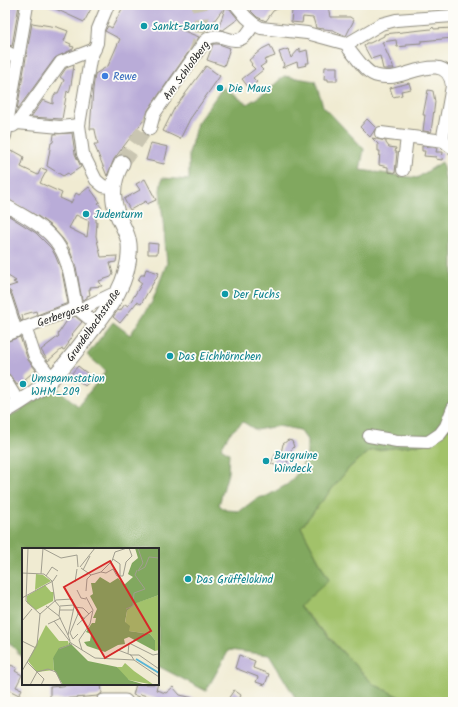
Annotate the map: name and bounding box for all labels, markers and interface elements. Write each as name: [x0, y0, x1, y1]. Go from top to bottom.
place label: Sankt-Barbara: [152, 18, 219, 36]
marker: Sankt-Barbara: [139, 21, 149, 31]
street label: Am Schloßberg: [159, 37, 215, 104]
place label: Rewe: [113, 68, 137, 86]
marker: Rewe: [100, 71, 110, 81]
place label: Die Maus: [228, 80, 271, 98]
marker: Die Maus: [215, 83, 225, 93]
place label: Judenturm: [94, 206, 143, 224]
marker: Judenturm: [81, 209, 91, 219]
street label: Grundelbachstraße: [62, 285, 126, 366]
place label: Der Fuchs: [233, 286, 280, 304]
marker: Der Fuchs: [220, 289, 230, 299]
street label: Gerbergasse: [35, 298, 92, 332]
place label: Das Eichhörnchen: [178, 348, 261, 366]
marker: Das Eichhörnchen: [165, 351, 175, 361]
place label: Umspannstation WHM_209: [31, 370, 105, 401]
marker: Umspannstation WHM_209: [18, 379, 28, 389]
place label: Burgruine Windeck: [274, 447, 318, 478]
marker: Burgruine Windeck: [261, 456, 271, 466]
inset map: [22, 548, 159, 685]
place label: Das Grüffelokind: [196, 571, 274, 589]
marker: Das Grüffelokind: [183, 574, 193, 584]

